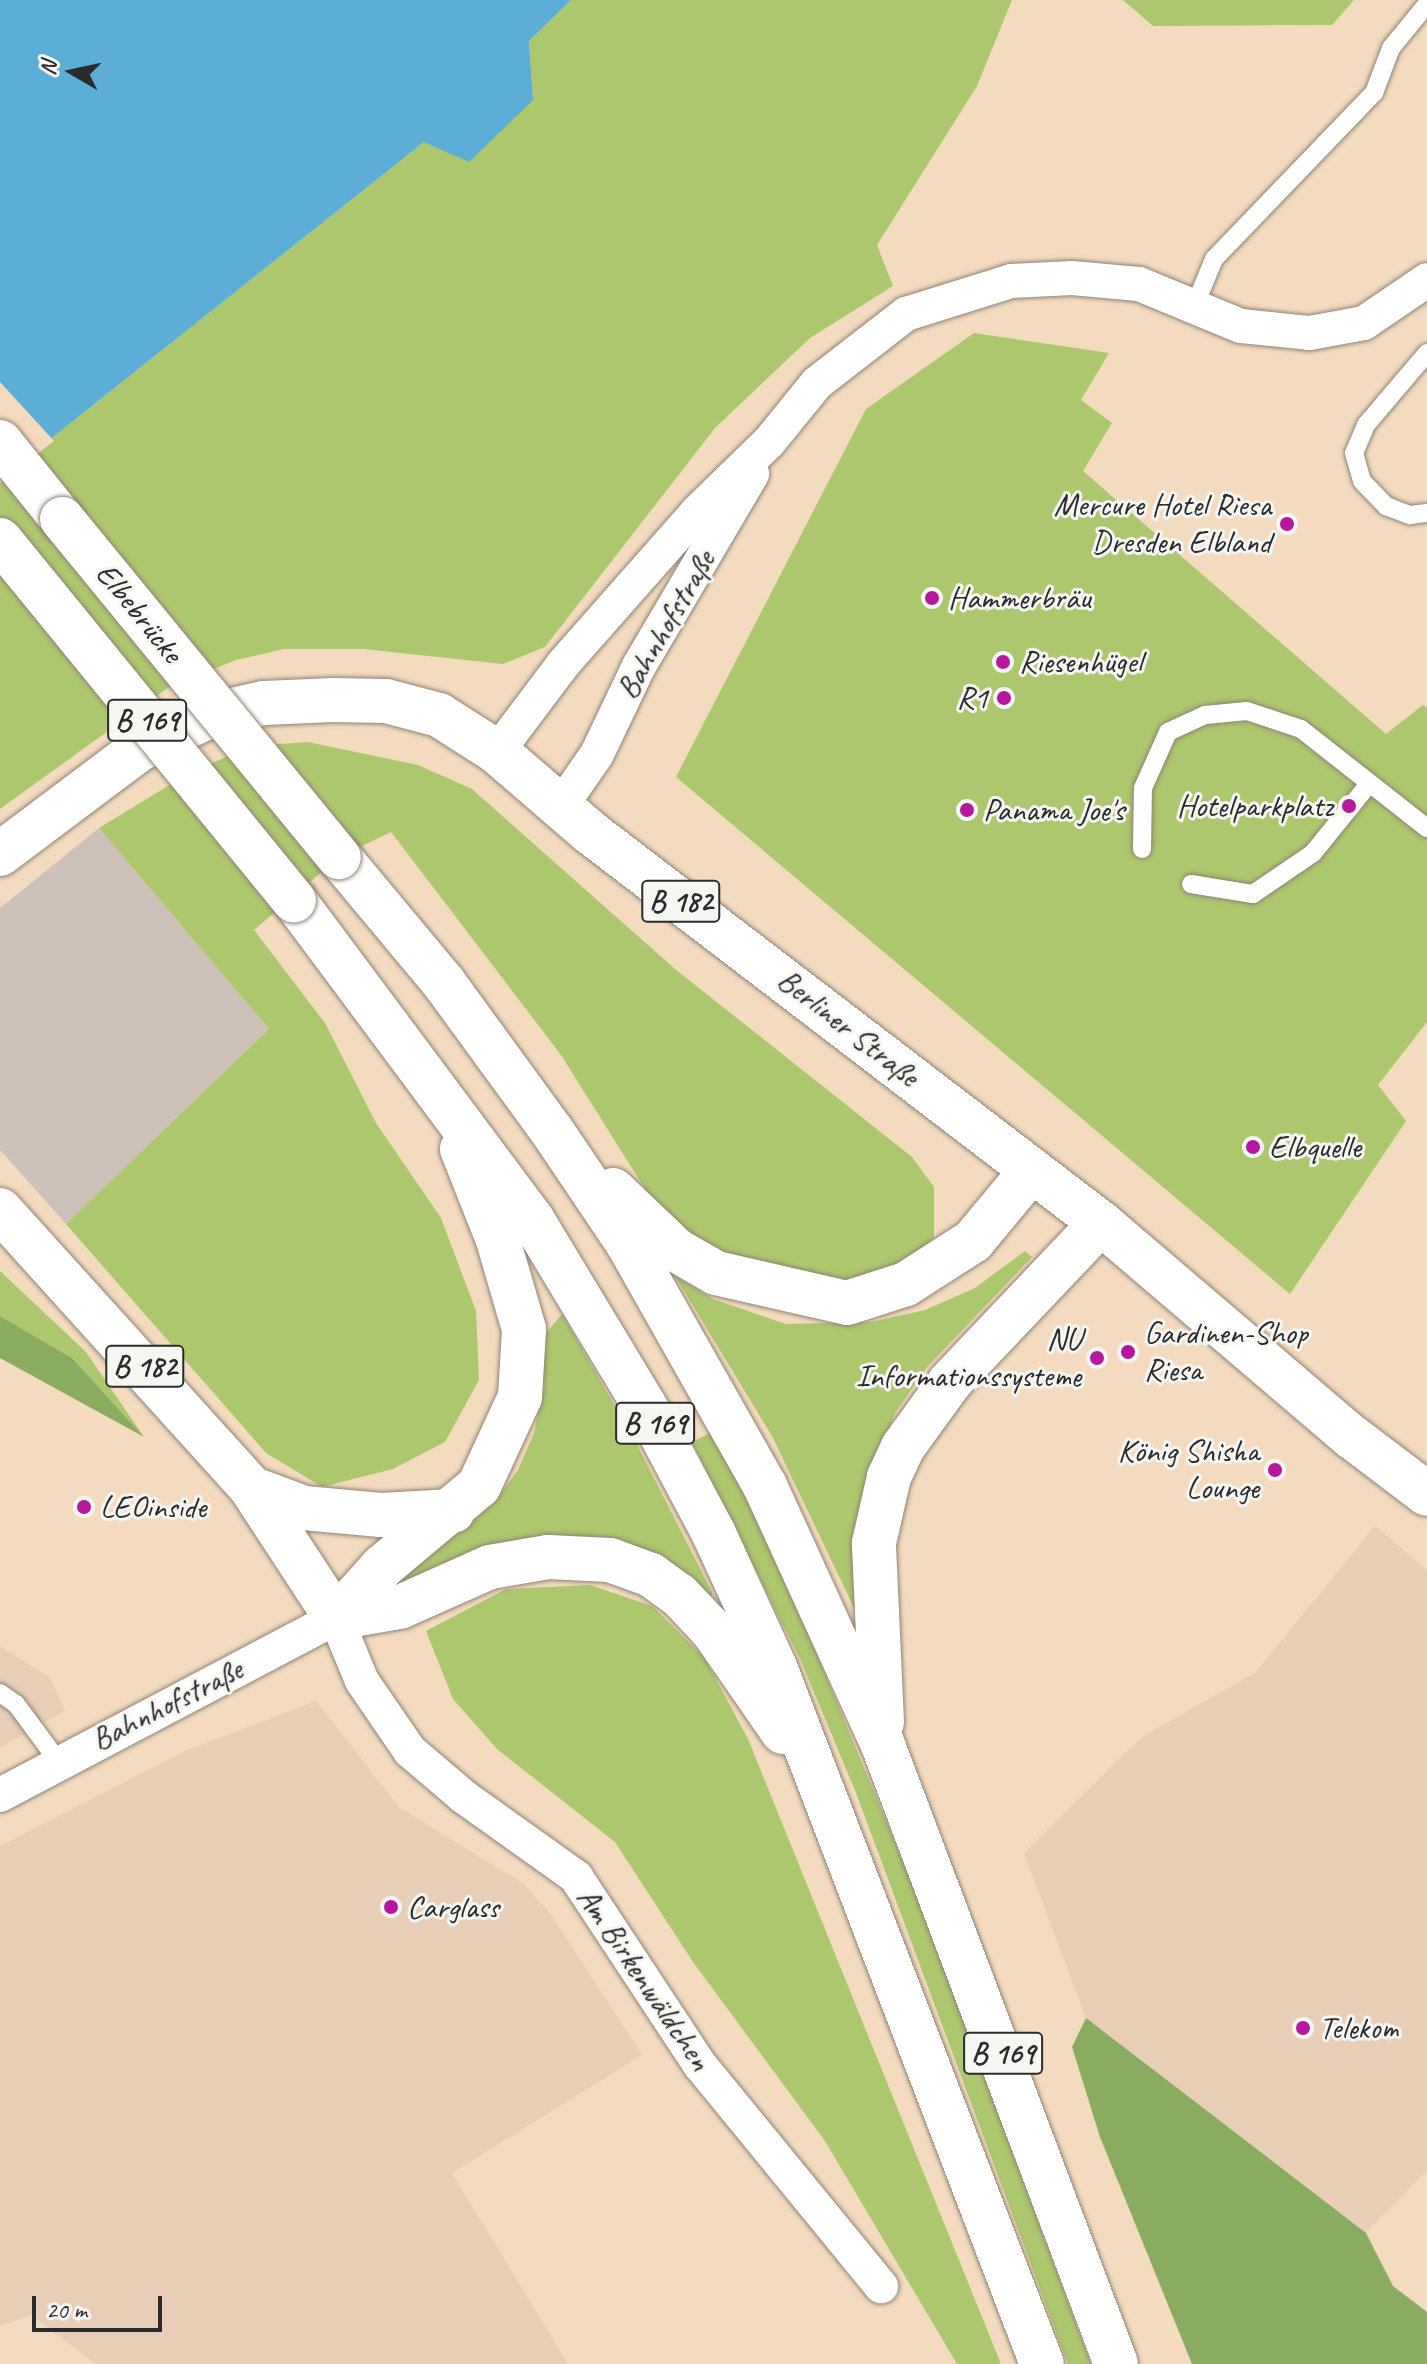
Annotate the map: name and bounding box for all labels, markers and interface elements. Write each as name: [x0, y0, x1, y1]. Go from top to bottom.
north arrow: [32, 32, 112, 112]
text: N: [33, 59, 63, 77]
place label: Mercure Hotel Riesa Dresden Elbland: [1052, 487, 1271, 562]
marker: Mercure Hotel Riesa Dresden Elbland: [1278, 515, 1296, 533]
street label: Bahnhofstraße: [608, 544, 724, 706]
street label: Elbebrücke: [87, 555, 191, 671]
place label: Hammerbräu: [948, 579, 1091, 617]
marker: Hammerbräu: [923, 589, 941, 607]
place label: Riesenhügel: [1019, 643, 1142, 681]
marker: Riesenhügel: [994, 653, 1012, 671]
place label: R1: [956, 679, 988, 717]
marker: R1: [995, 689, 1013, 707]
road number: B 169: [107, 694, 187, 746]
place label: Hotelparkplatz: [1177, 787, 1333, 825]
place label: Panama Joe's: [983, 791, 1124, 829]
marker: Hotelparkplatz: [1340, 797, 1358, 815]
marker: Panama Joe's: [958, 801, 976, 819]
road number: B 182: [641, 875, 721, 927]
street label: Berliner Straße: [769, 961, 927, 1095]
place label: Elbquelle: [1269, 1128, 1361, 1166]
marker: Elbquelle: [1244, 1138, 1262, 1156]
place label: Gardinen-Shop Riesa: [1144, 1315, 1308, 1390]
place label: NU Informationssysteme: [856, 1321, 1081, 1396]
road number: B 182: [105, 1340, 185, 1392]
marker: Gardinen-Shop Riesa: [1119, 1343, 1137, 1361]
marker: NU Informationssysteme: [1088, 1349, 1106, 1367]
road number: B 169: [615, 1397, 695, 1449]
place label: König Shisha Lounge: [1117, 1433, 1259, 1508]
marker: König Shisha Lounge: [1266, 1461, 1284, 1479]
place label: LEOinside: [100, 1488, 206, 1526]
marker: LEOinside: [75, 1498, 93, 1516]
street label: Bahnhofstraße: [85, 1651, 249, 1759]
street label: Am Birkenwäldchen: [569, 1880, 719, 2078]
place label: Carglass: [407, 1888, 499, 1926]
marker: Carglass: [382, 1898, 400, 1916]
place label: Telekom: [1319, 2009, 1398, 2047]
marker: Telekom: [1294, 2019, 1312, 2037]
road number: B 169: [963, 2027, 1043, 2079]
scale bar: [36, 2280, 166, 2330]
text: 20 m: [46, 2295, 87, 2325]

